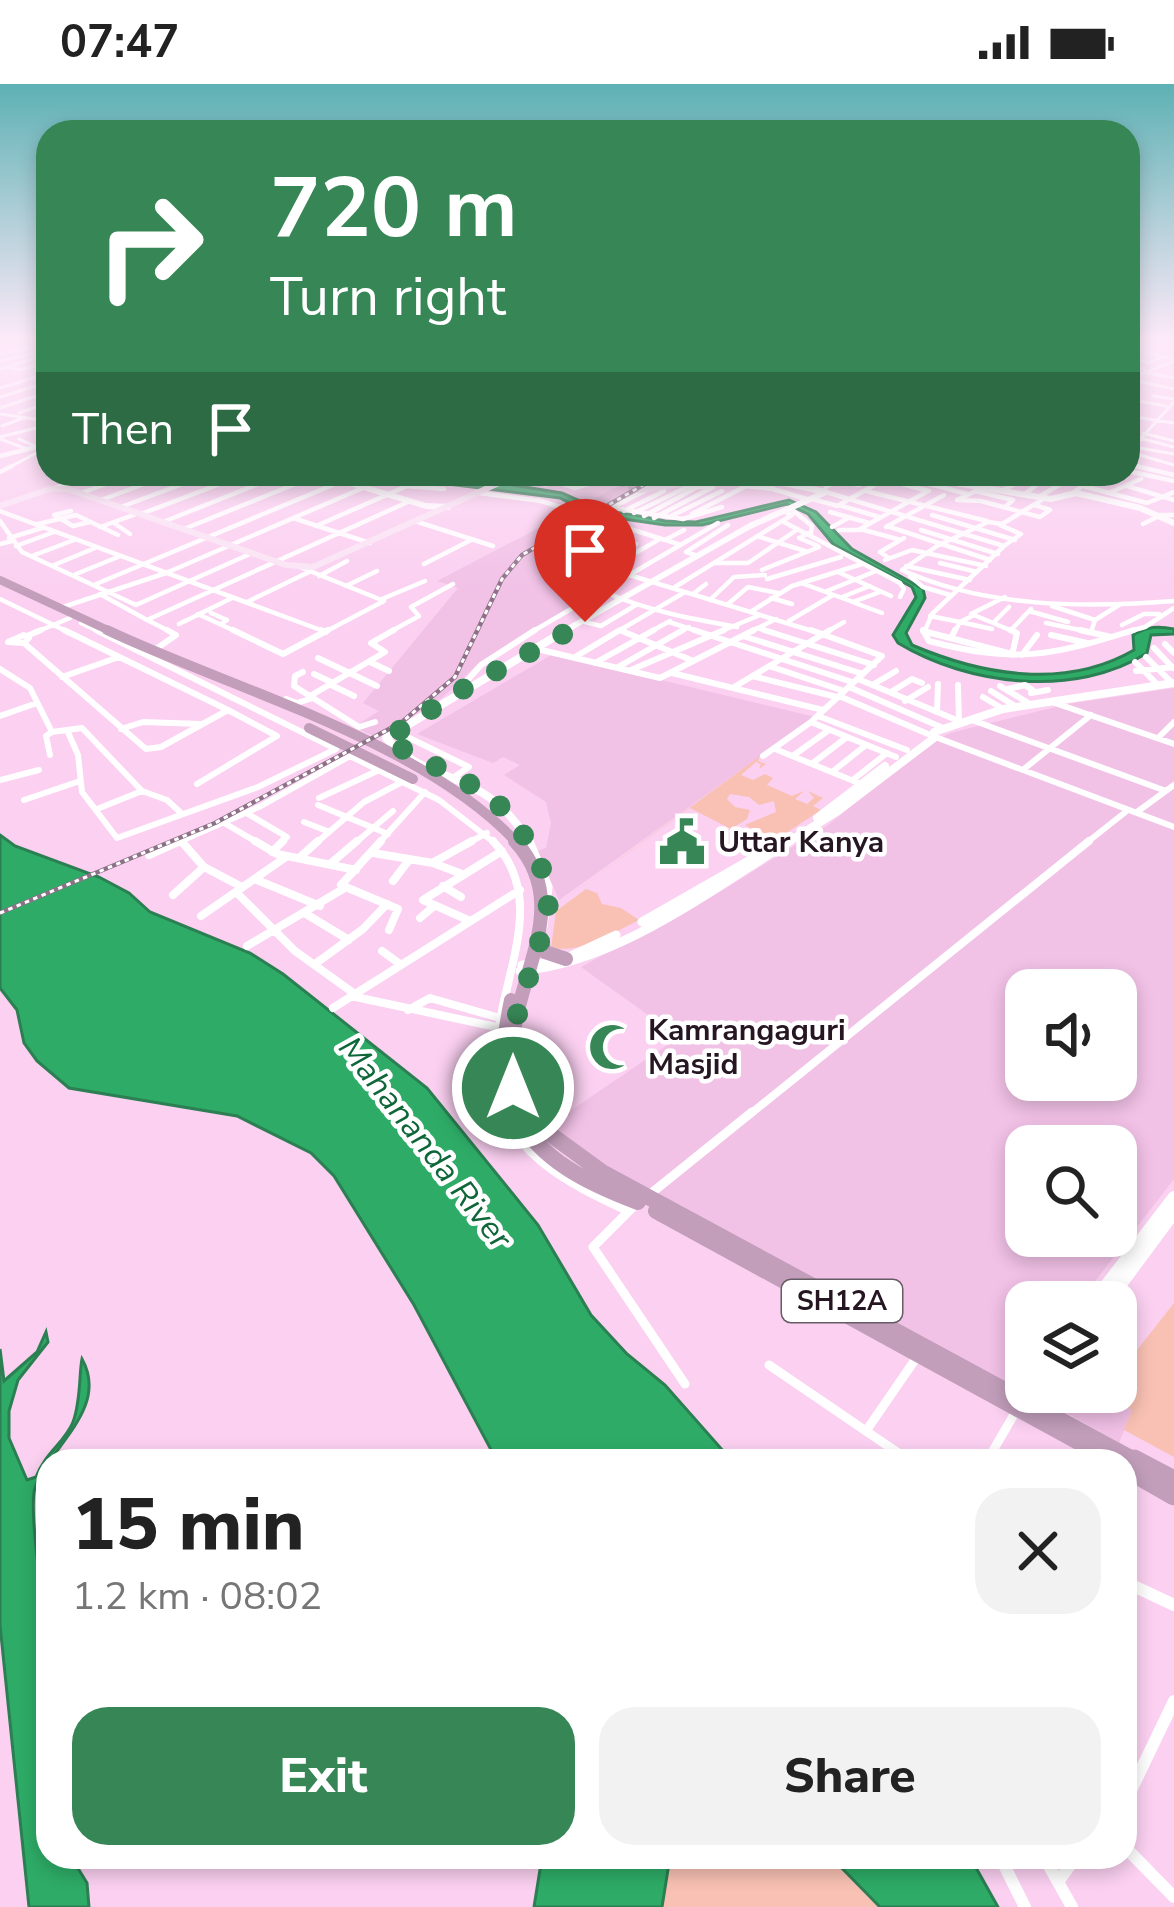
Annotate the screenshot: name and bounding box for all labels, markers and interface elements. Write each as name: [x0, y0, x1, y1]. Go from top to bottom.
text: 07:47: [60, 12, 179, 73]
text: 720 m: [270, 151, 518, 266]
icon: right: [72, 168, 228, 324]
text: Turn right: [270, 260, 506, 334]
icon: arrive: [198, 396, 264, 462]
text: Then: [72, 399, 174, 460]
pin: [534, 499, 636, 622]
icon: arrive: [552, 517, 618, 583]
public building icon: Uttar Kanya: [657, 817, 707, 867]
place label: Uttar Kanya: [718, 822, 884, 863]
map controls: [1005, 969, 1137, 1413]
button: sound: [1005, 969, 1137, 1101]
place label: Kamrangaguri Masjid: [648, 1010, 846, 1085]
mosque icon: Kamrangaguri Masjid: [587, 1022, 637, 1072]
position arrow: [450, 1025, 576, 1151]
water label: Mahananda River: [328, 1027, 523, 1259]
button: search: [1005, 1125, 1137, 1257]
road number: SH12A: [782, 1280, 902, 1322]
button: layers: [1005, 1281, 1137, 1413]
text: 15 min: [72, 1476, 305, 1574]
button: close: [975, 1488, 1101, 1614]
text: 1.2 km · 08:02: [72, 1570, 322, 1623]
button: Exit: [72, 1707, 575, 1845]
button: Share: [599, 1707, 1101, 1845]

